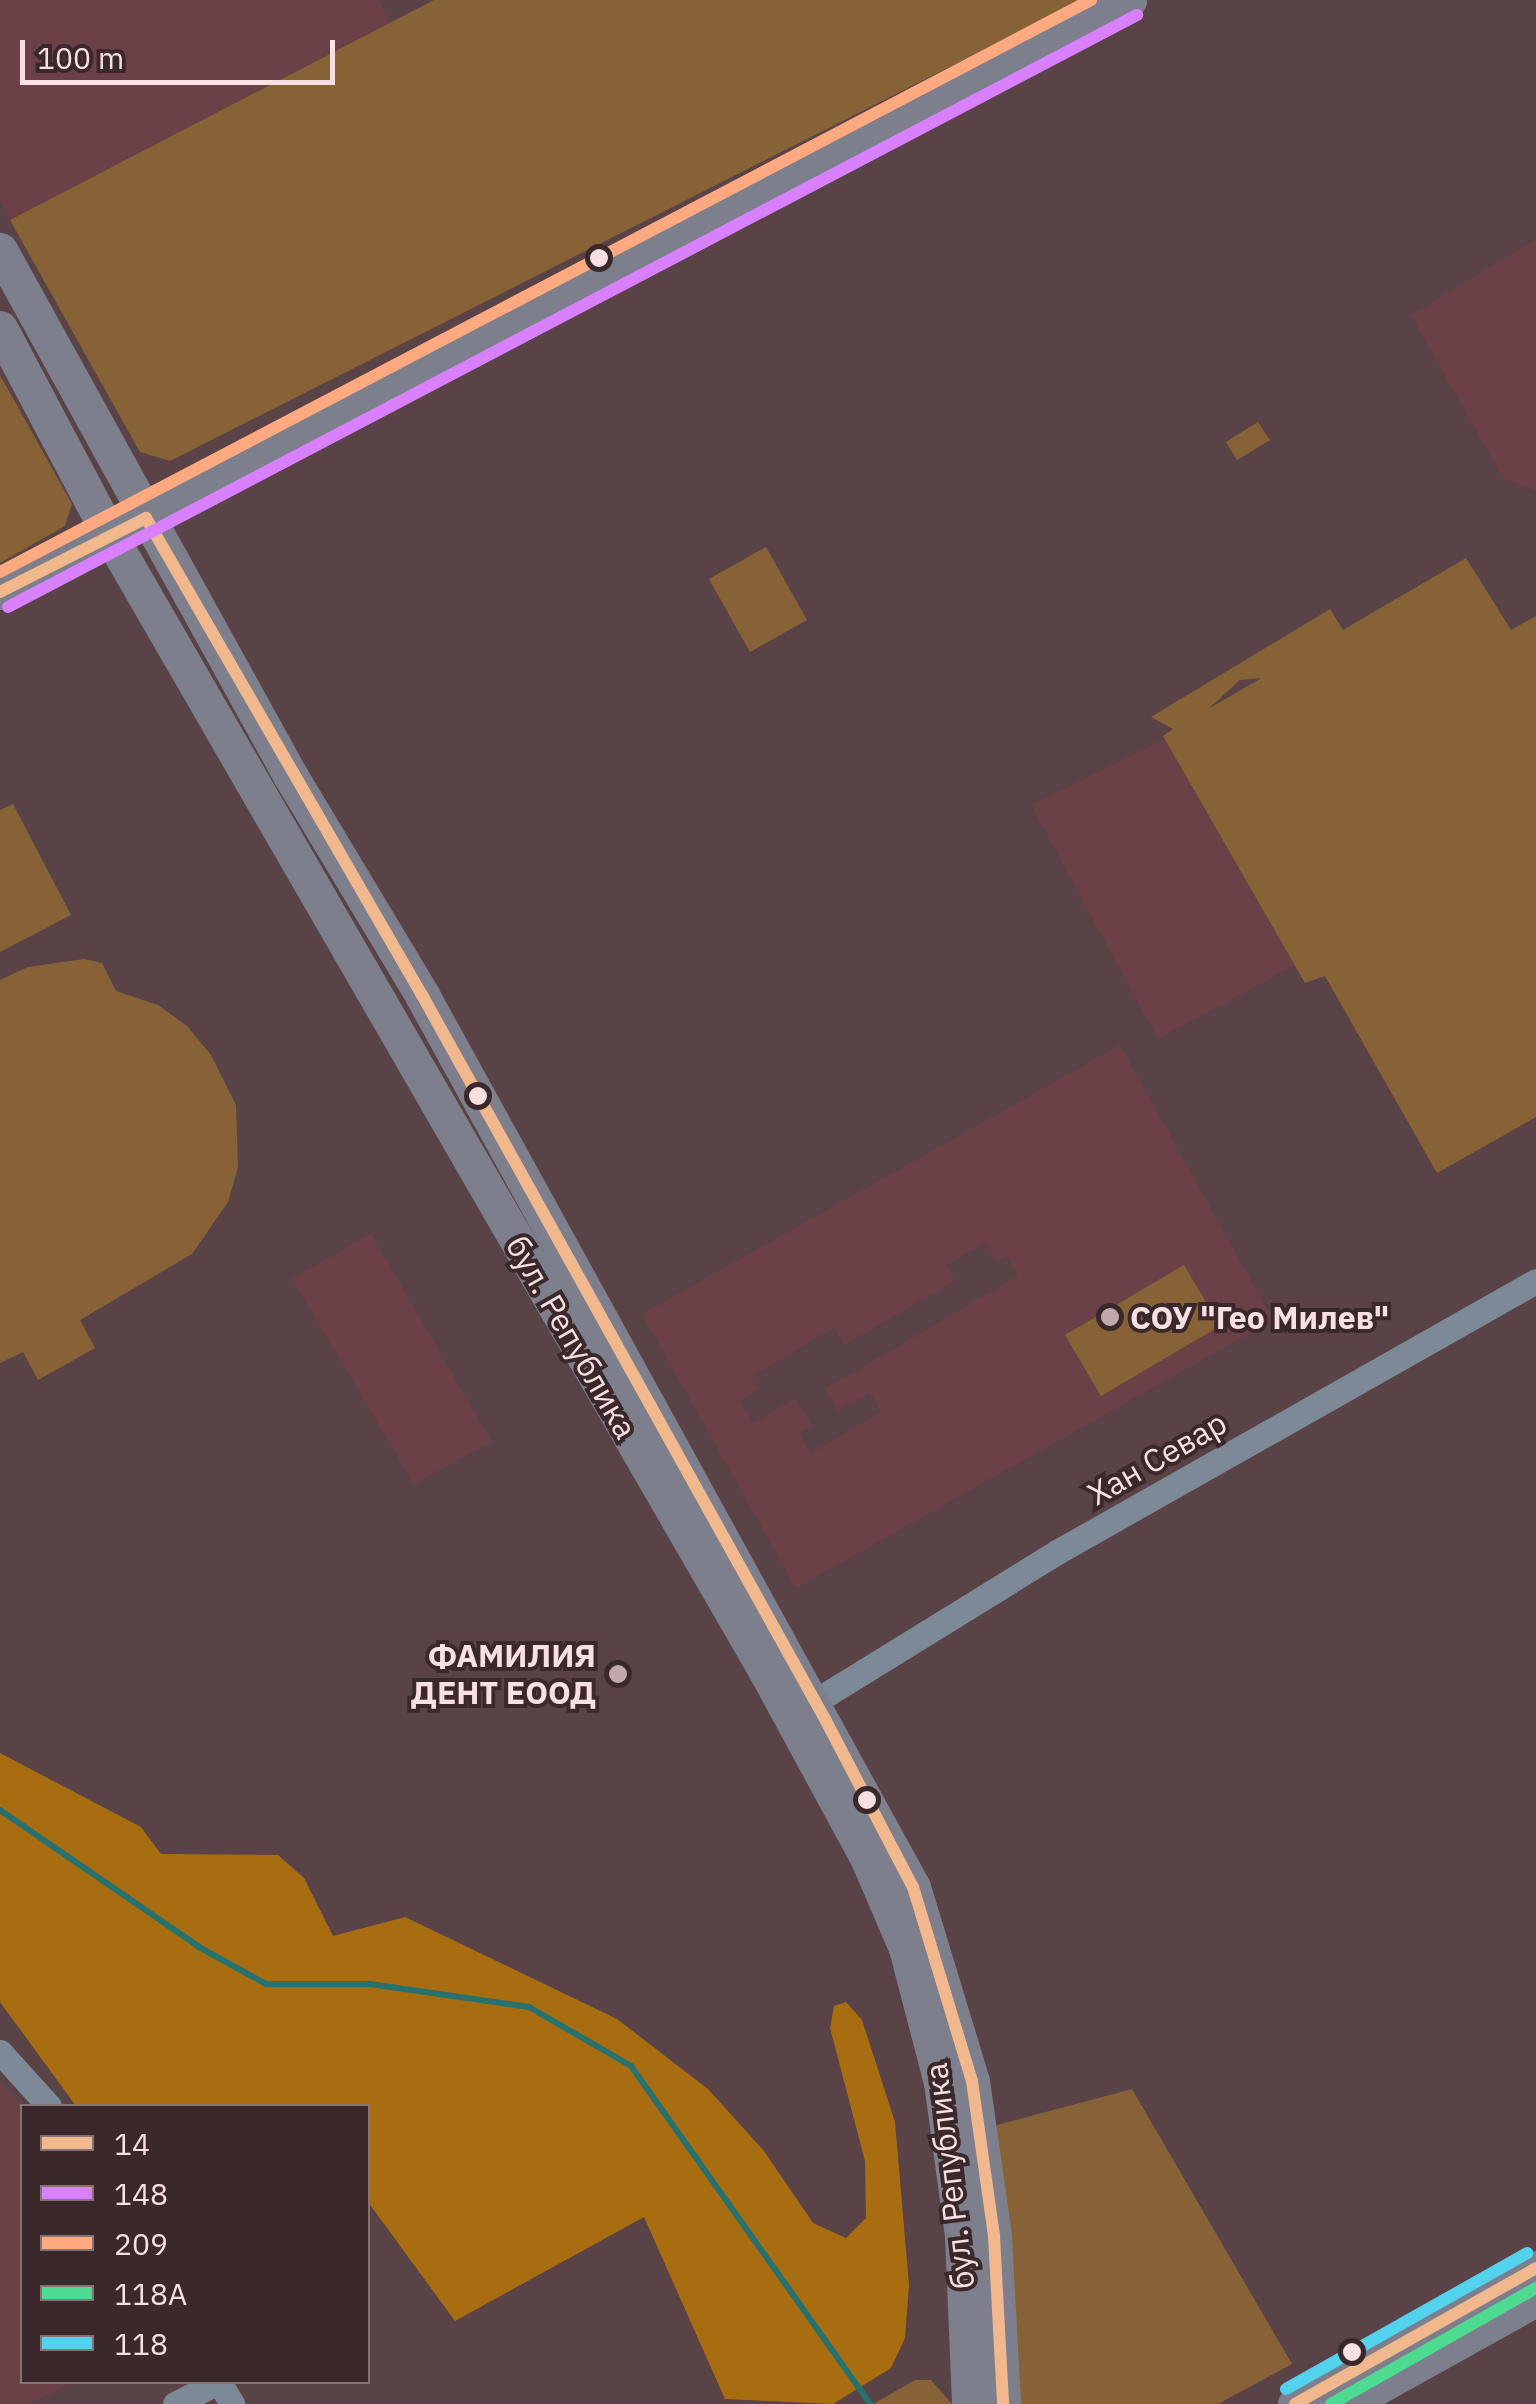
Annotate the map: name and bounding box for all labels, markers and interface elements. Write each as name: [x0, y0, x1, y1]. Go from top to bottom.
scale bar: [25, 20, 340, 82]
text: 100 m: [37, 38, 124, 77]
unlabelled marker: [589, 248, 609, 268]
unlabelled marker: [468, 1086, 488, 1106]
street label: бул. Република: [499, 1229, 645, 1445]
place label: СОУ "Гео Милев": [1130, 1298, 1389, 1336]
marker: СОУ "Гео Милев": [1099, 1306, 1121, 1328]
street label: Хан Севар: [1081, 1403, 1233, 1513]
place label: ФАМИЛИЯ ДЕНТ ЕООД: [411, 1637, 596, 1712]
marker: ФАМИЛИЯ ДЕНТ ЕООД: [605, 1661, 631, 1687]
unlabelled marker: [857, 1790, 877, 1810]
street label: бул. Република: [916, 2061, 982, 2291]
legend: [20, 2104, 370, 2384]
text: 14: [114, 2124, 150, 2163]
text: 148: [114, 2174, 168, 2213]
text: 209: [114, 2224, 168, 2263]
text: 118А: [114, 2274, 187, 2313]
text: 118: [114, 2324, 168, 2363]
unlabelled marker: [1342, 2342, 1362, 2362]

